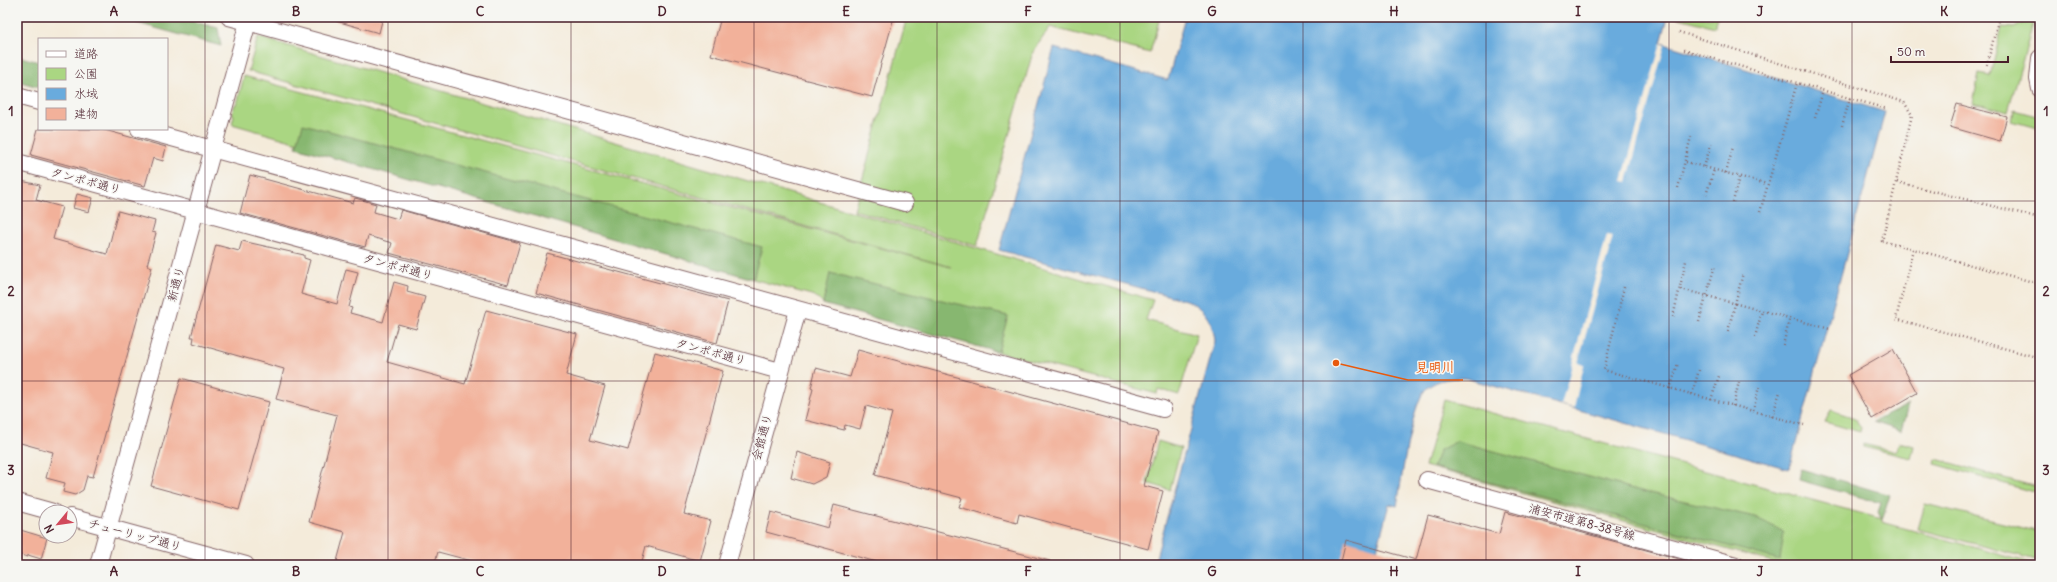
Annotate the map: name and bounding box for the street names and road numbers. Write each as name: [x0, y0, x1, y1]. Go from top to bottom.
street label: タンポポ通り: [49, 164, 123, 197]
street label: タンポポ通り: [361, 250, 435, 283]
street label: 新通り: [164, 265, 187, 303]
street label: タンポポ通り: [674, 335, 748, 368]
street label: 会館通り: [748, 412, 775, 462]
street label: 浦安市道第8-38号線: [1527, 500, 1637, 543]
street label: チューリップ通り: [87, 515, 183, 554]

